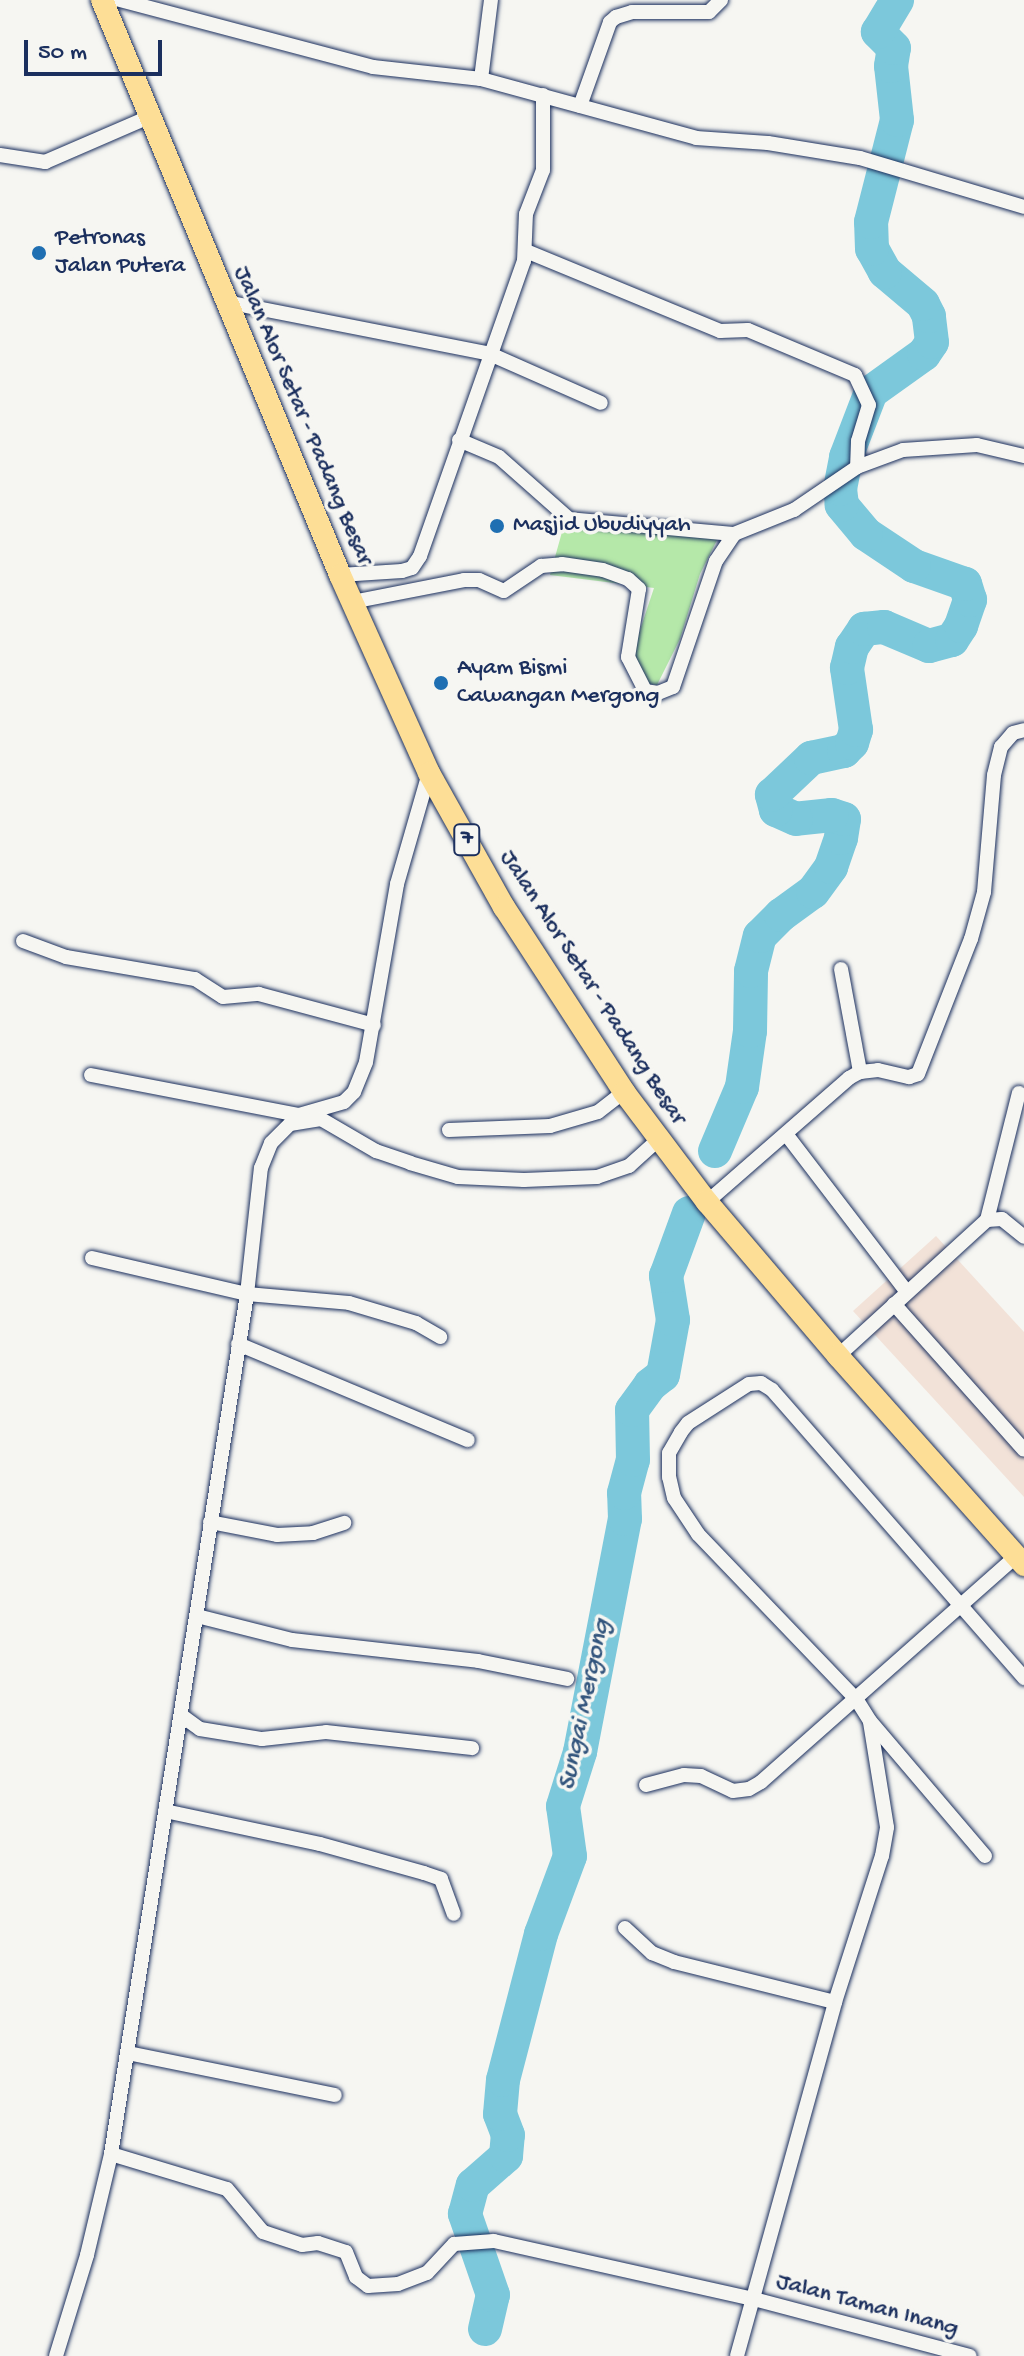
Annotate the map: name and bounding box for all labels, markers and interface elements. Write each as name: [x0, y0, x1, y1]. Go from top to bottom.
scale bar: [28, 24, 166, 74]
text: 50 m: [38, 39, 87, 68]
place label: Petronas Jalan Putera: [55, 225, 185, 281]
marker: Petronas Jalan Putera: [30, 244, 48, 262]
street label: Jalan Alor Setar - Padang Besar: [226, 262, 378, 570]
place label: Masjid Ubudiyyah: [513, 512, 691, 540]
marker: Masjid Ubudiyyah: [488, 517, 506, 535]
place label: Ayam Bismi Cawangan Mergong: [457, 655, 659, 711]
marker: Ayam Bismi Cawangan Mergong: [432, 674, 450, 692]
road number: 7: [453, 822, 481, 858]
street label: Jalan Alor Setar - Padang Besar: [492, 845, 692, 1131]
water label: Sungai Mergong: [553, 1617, 619, 1793]
street label: Jalan Taman Inang: [773, 2268, 961, 2344]

